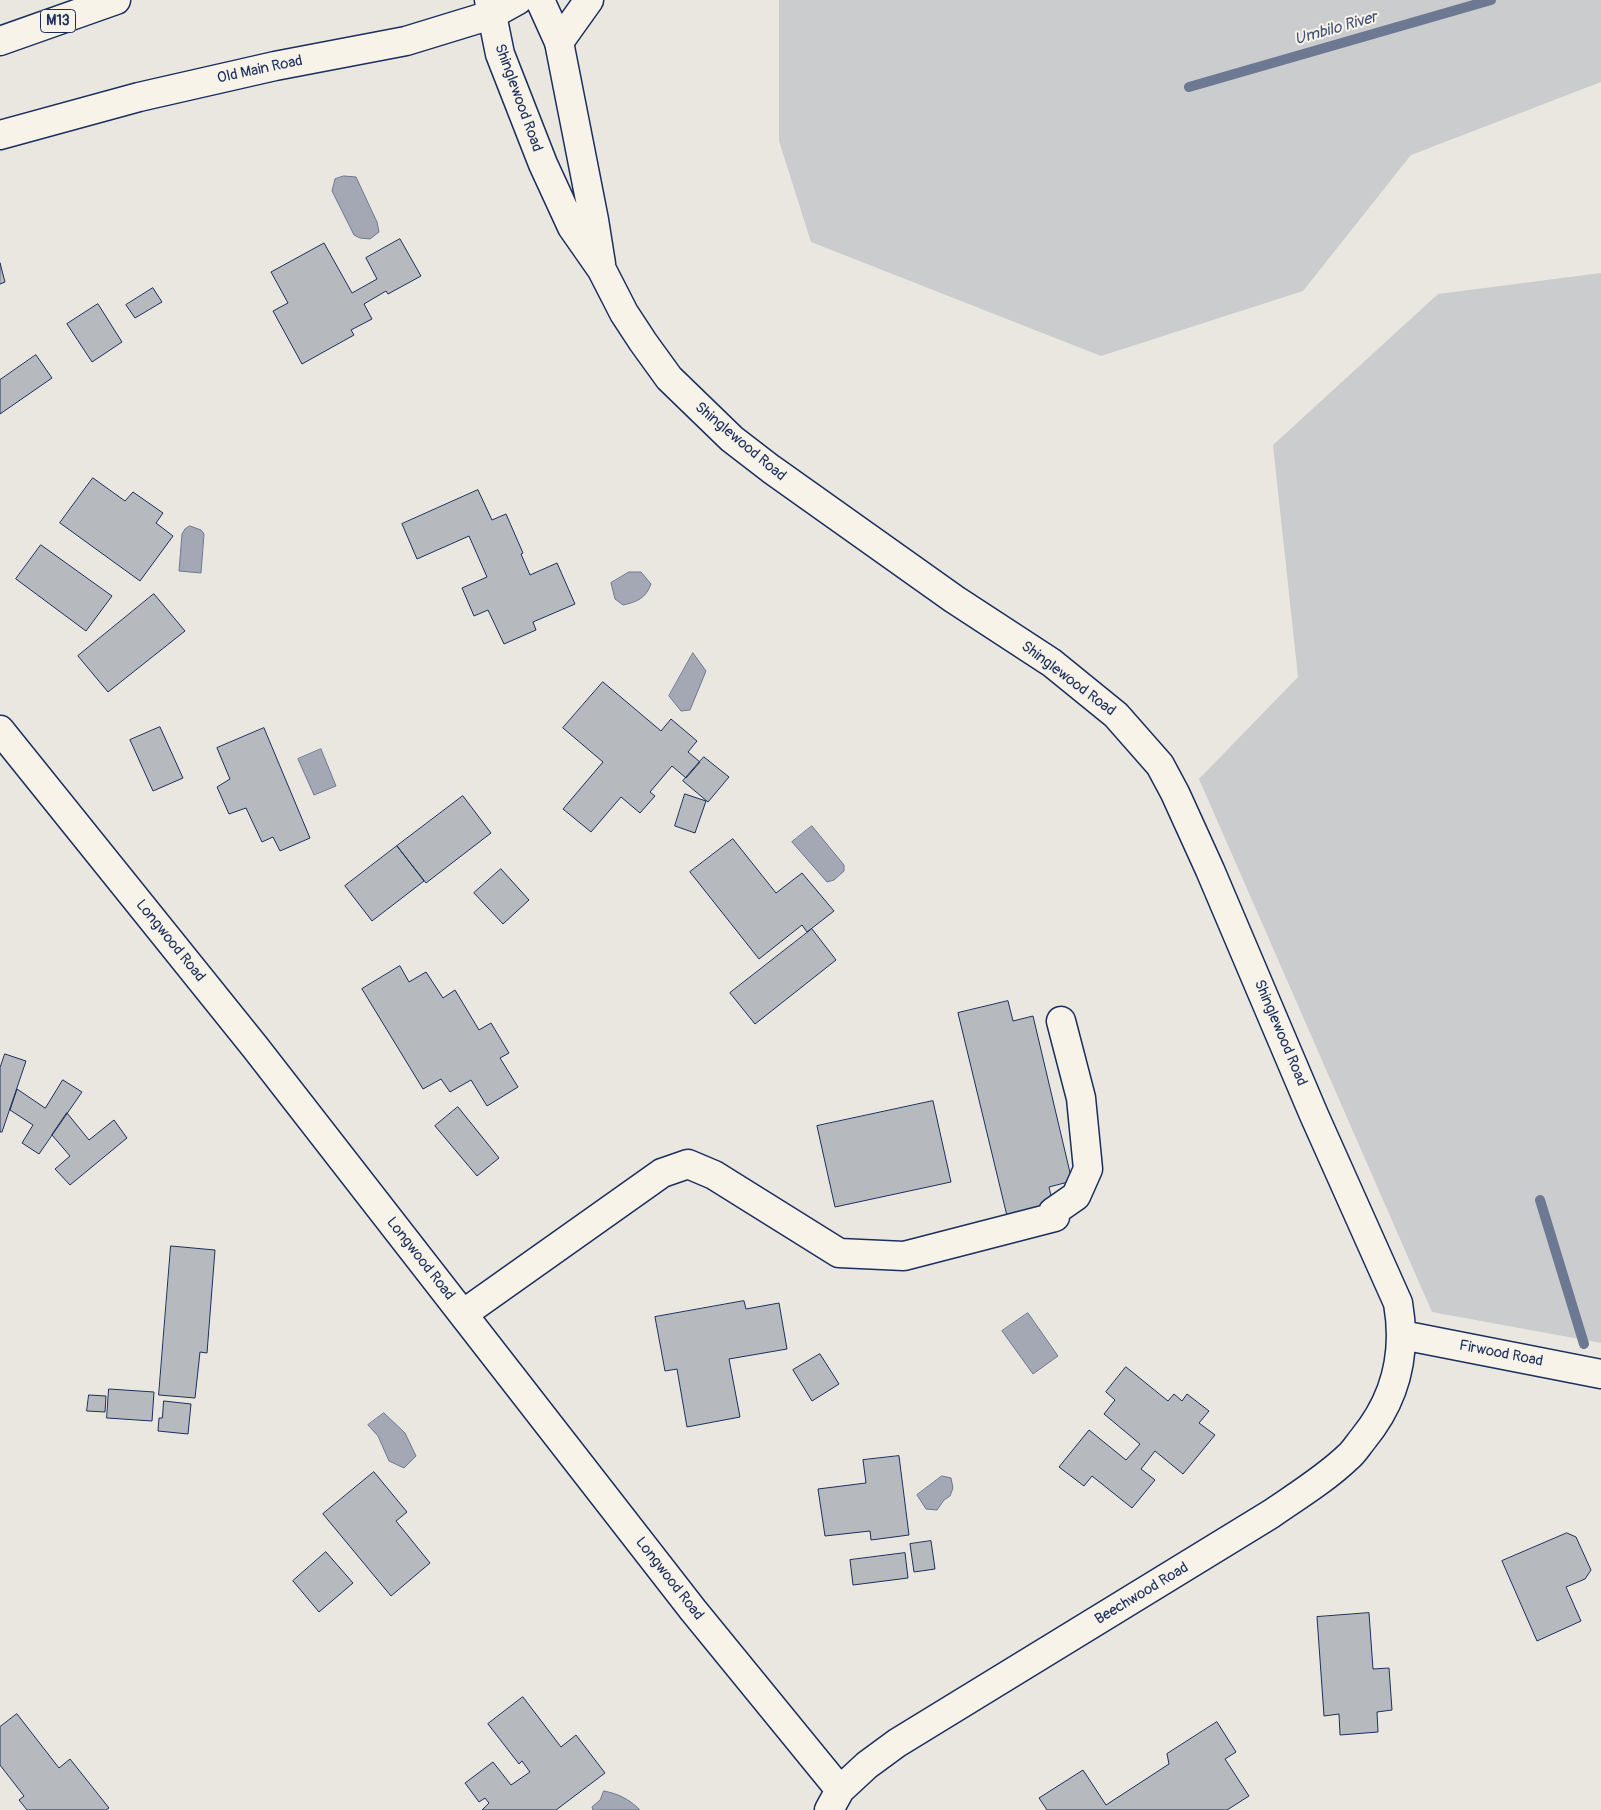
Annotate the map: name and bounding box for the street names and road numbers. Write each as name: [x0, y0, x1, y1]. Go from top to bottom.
road number: M13: [40, 10, 76, 32]
street label: Shinglewood Road: [490, 42, 546, 154]
street label: Old Main Road: [216, 52, 304, 88]
street label: Shinglewood Road: [691, 399, 789, 485]
street label: Shinglewood Road: [1017, 638, 1119, 720]
street label: Longwood Road: [131, 896, 209, 986]
street label: Shinglewood Road: [1250, 977, 1310, 1089]
street label: Longwood Road: [382, 1214, 458, 1304]
street label: Firwood Road: [1458, 1337, 1544, 1371]
street label: Longwood Road: [631, 1534, 707, 1624]
street label: Beechwood Road: [1092, 1559, 1192, 1629]

